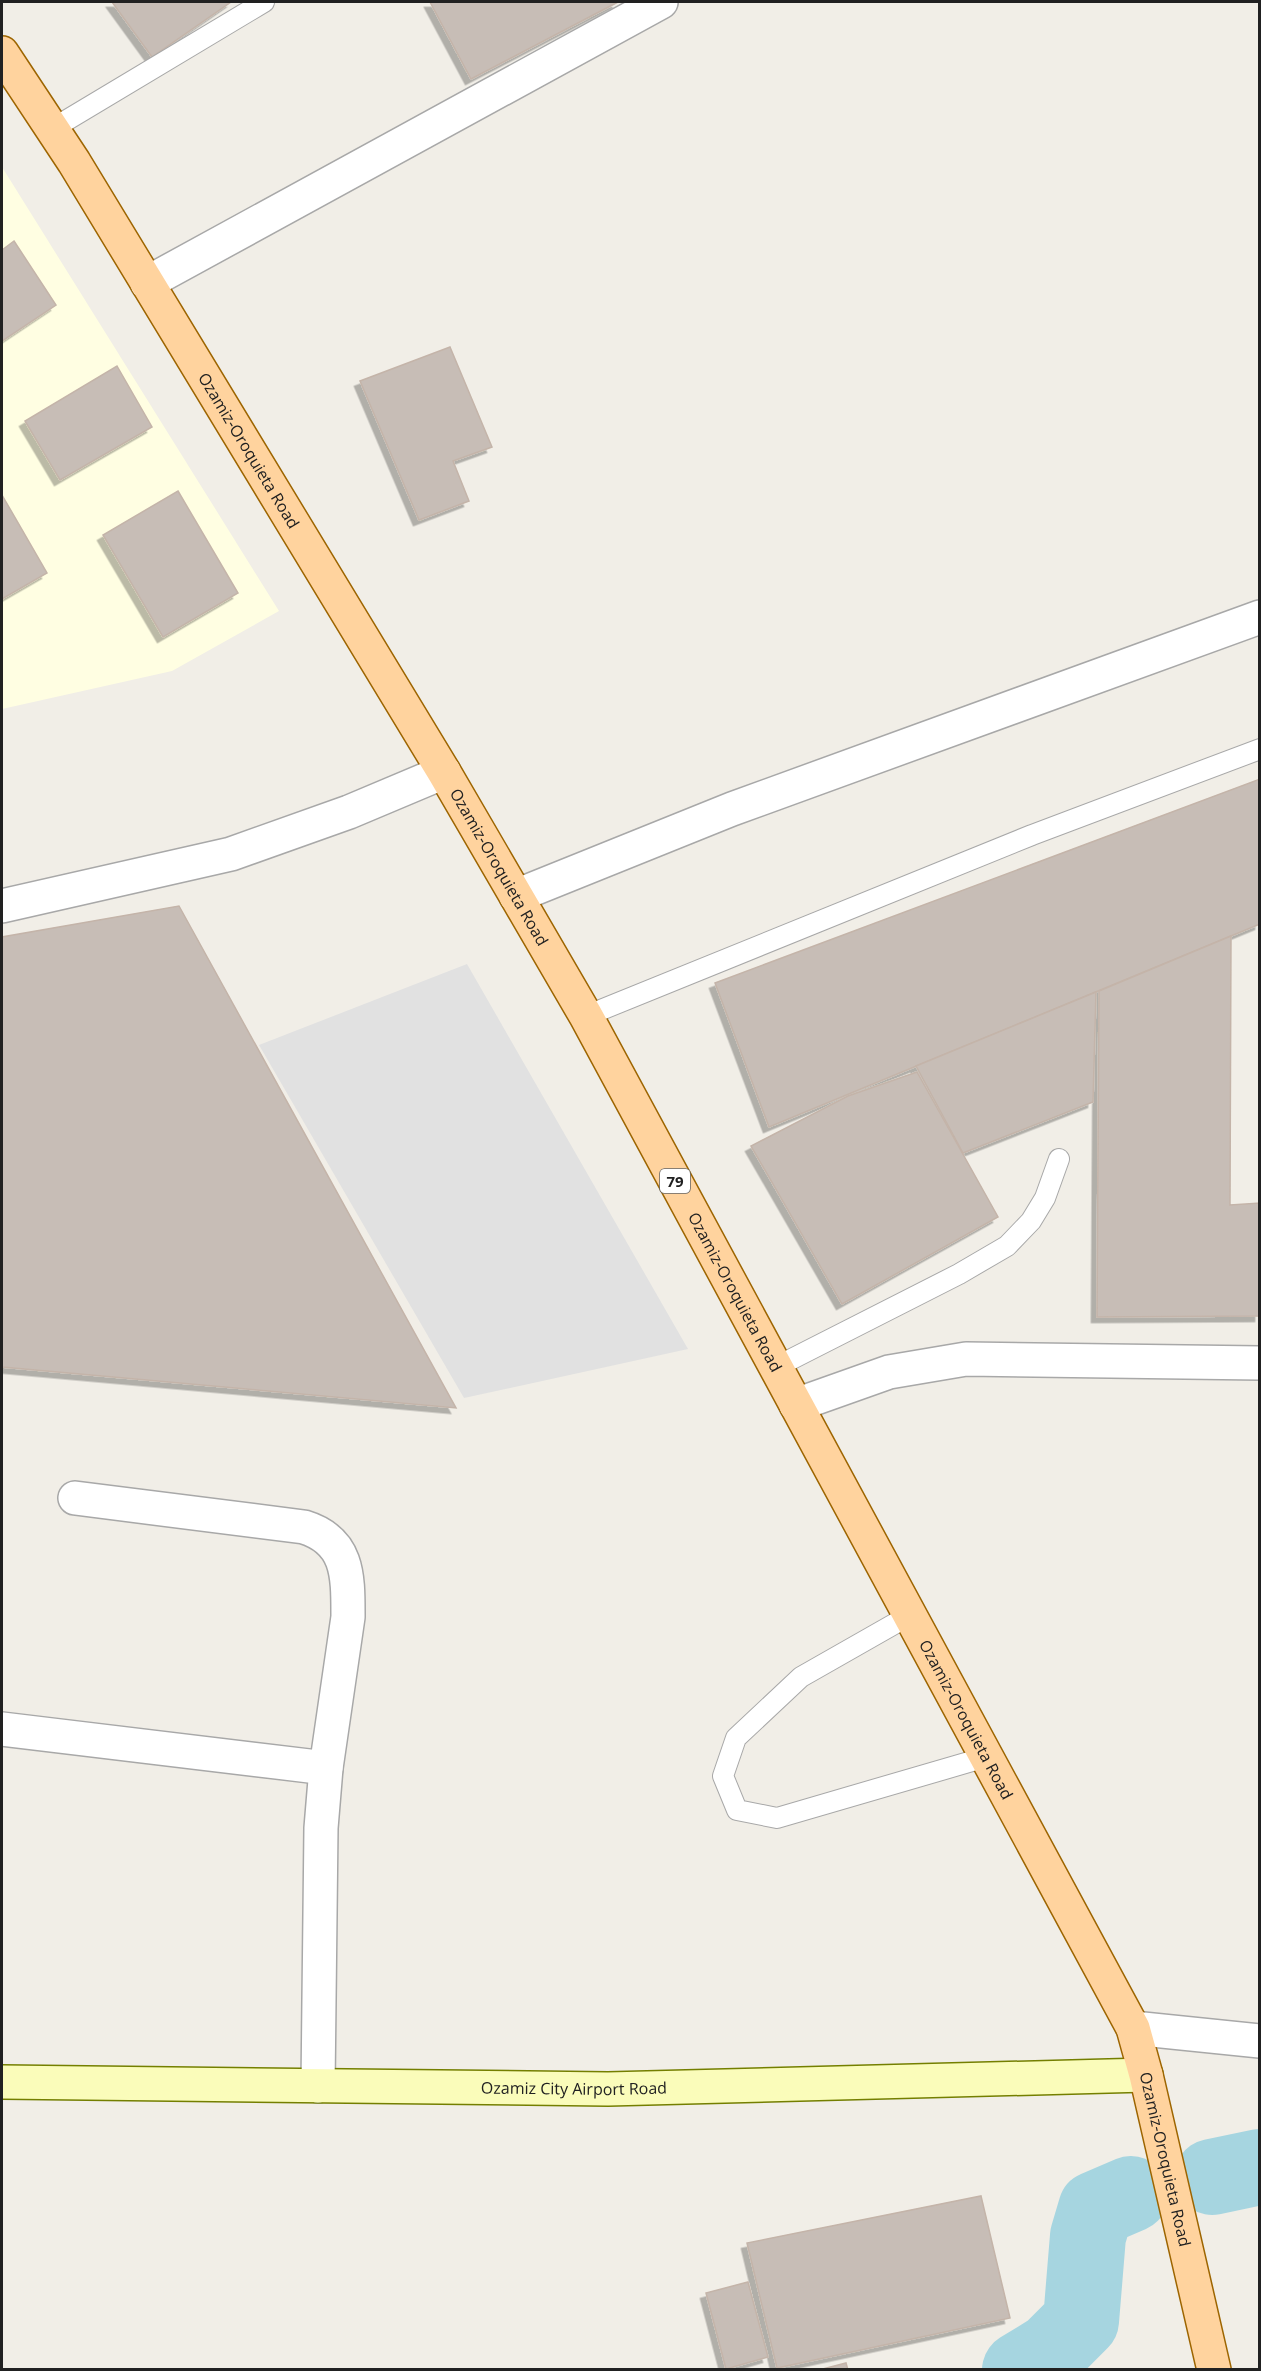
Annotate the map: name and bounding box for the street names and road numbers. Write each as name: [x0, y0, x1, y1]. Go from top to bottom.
street label: Ozamiz-Oroquieta Road: [193, 368, 305, 532]
street label: Ozamiz-Oroquieta Road: [445, 784, 554, 950]
road number: 79: [660, 1169, 690, 1193]
street label: Ozamiz-Oroquieta Road: [683, 1208, 787, 1376]
street label: Ozamiz-Oroquieta Road: [914, 1636, 1018, 1803]
street label: Ozamiz-Oroquieta Road: [1135, 2070, 1196, 2249]
street label: Ozamiz City Airport Road: [481, 2076, 667, 2100]

